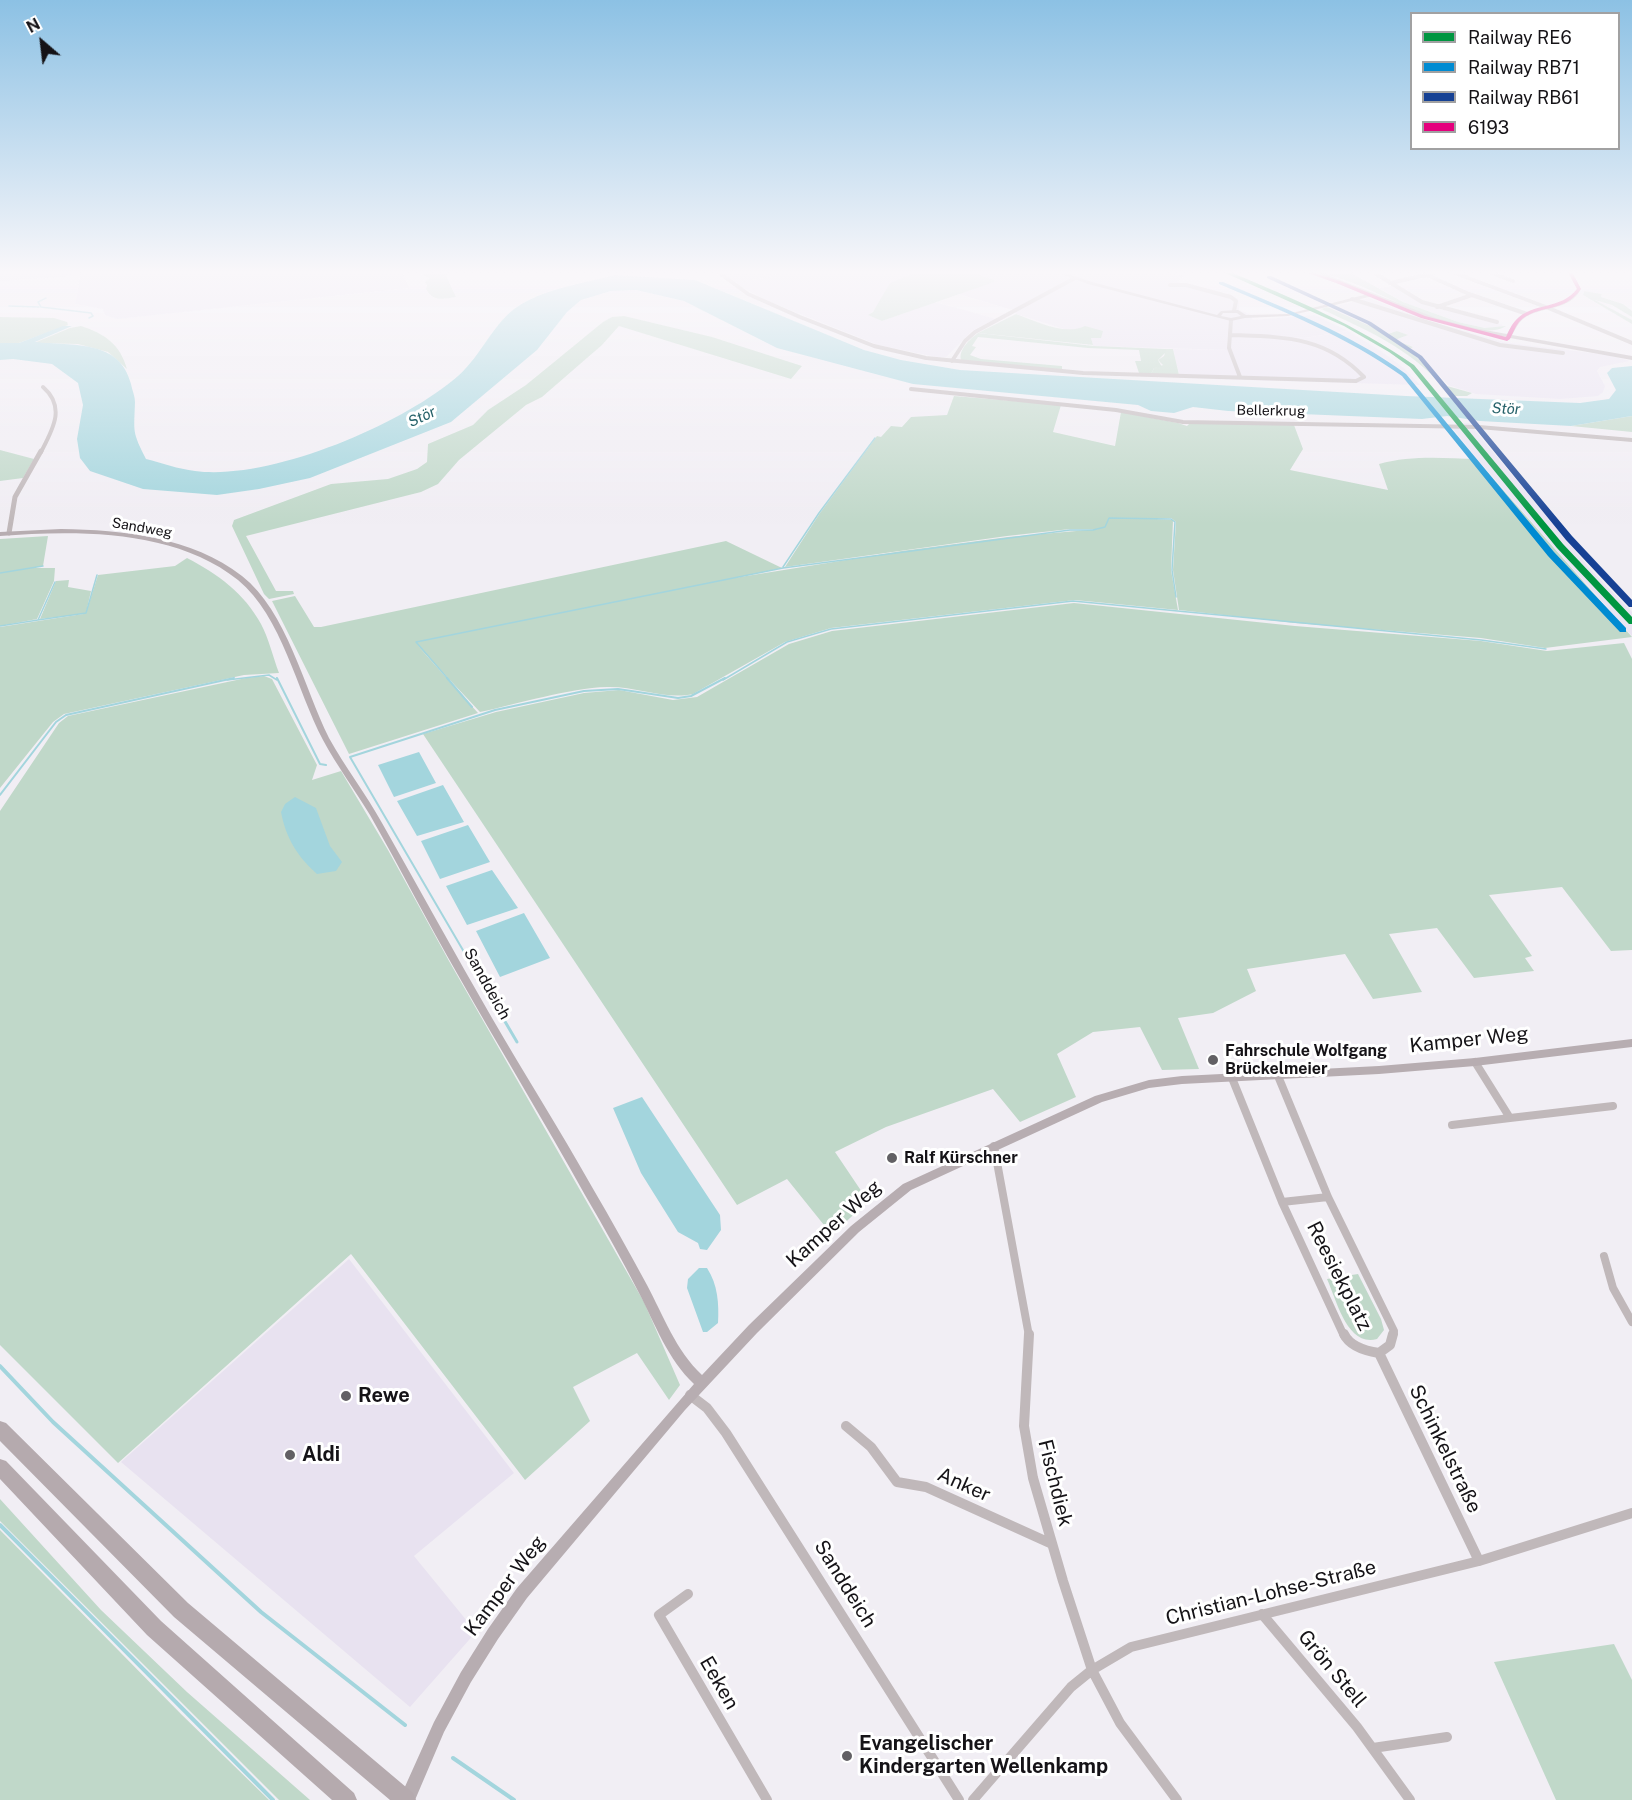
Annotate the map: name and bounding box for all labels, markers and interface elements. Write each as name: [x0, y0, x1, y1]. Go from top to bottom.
north arrow: [12, 12, 72, 72]
legend: [1410, 12, 1620, 150]
text: N: [23, 14, 43, 37]
text: Railway RE6: [1468, 27, 1572, 48]
text: Railway RB71: [1468, 57, 1580, 78]
text: Railway RB61: [1468, 87, 1580, 108]
text: 6193: [1468, 117, 1509, 138]
water label: Stör: [1491, 400, 1521, 418]
street label: Bellerkrug: [1236, 402, 1306, 420]
water label: Stör: [405, 403, 439, 431]
street label: Sandweg: [111, 514, 173, 542]
street label: Sanddeich: [460, 945, 514, 1023]
street label: Kamper Weg: [1408, 1022, 1530, 1058]
place label: Fahrschule Wolfgang Brückelmeier: [1225, 1041, 1387, 1079]
marker: Fahrschule Wolfgang Brückelmeier: [1206, 1053, 1220, 1067]
place label: Ralf Kürschner: [904, 1148, 1018, 1168]
marker: Ralf Kürschner: [885, 1151, 899, 1165]
street label: Kamper Weg: [782, 1175, 886, 1273]
street label: Reesiekplatz: [1301, 1217, 1377, 1335]
street label: Schinkelstraße: [1404, 1381, 1486, 1517]
place label: Rewe: [358, 1384, 410, 1408]
marker: Rewe: [339, 1389, 353, 1403]
street label: Fischdiek: [1033, 1437, 1077, 1529]
place label: Aldi: [302, 1443, 340, 1467]
marker: Aldi: [283, 1448, 297, 1462]
street label: Anker: [934, 1463, 994, 1507]
street label: Kamper Weg: [459, 1531, 551, 1641]
street label: Sanddeich: [809, 1536, 881, 1632]
street label: Christian-Lohse-Straße: [1163, 1555, 1379, 1631]
street label: Grön Stell: [1293, 1625, 1371, 1713]
street label: Eeken: [694, 1652, 744, 1714]
place label: Evangelischer Kindergarten Wellenkamp: [859, 1732, 1108, 1779]
marker: Evangelischer Kindergarten Wellenkamp: [840, 1749, 854, 1763]

